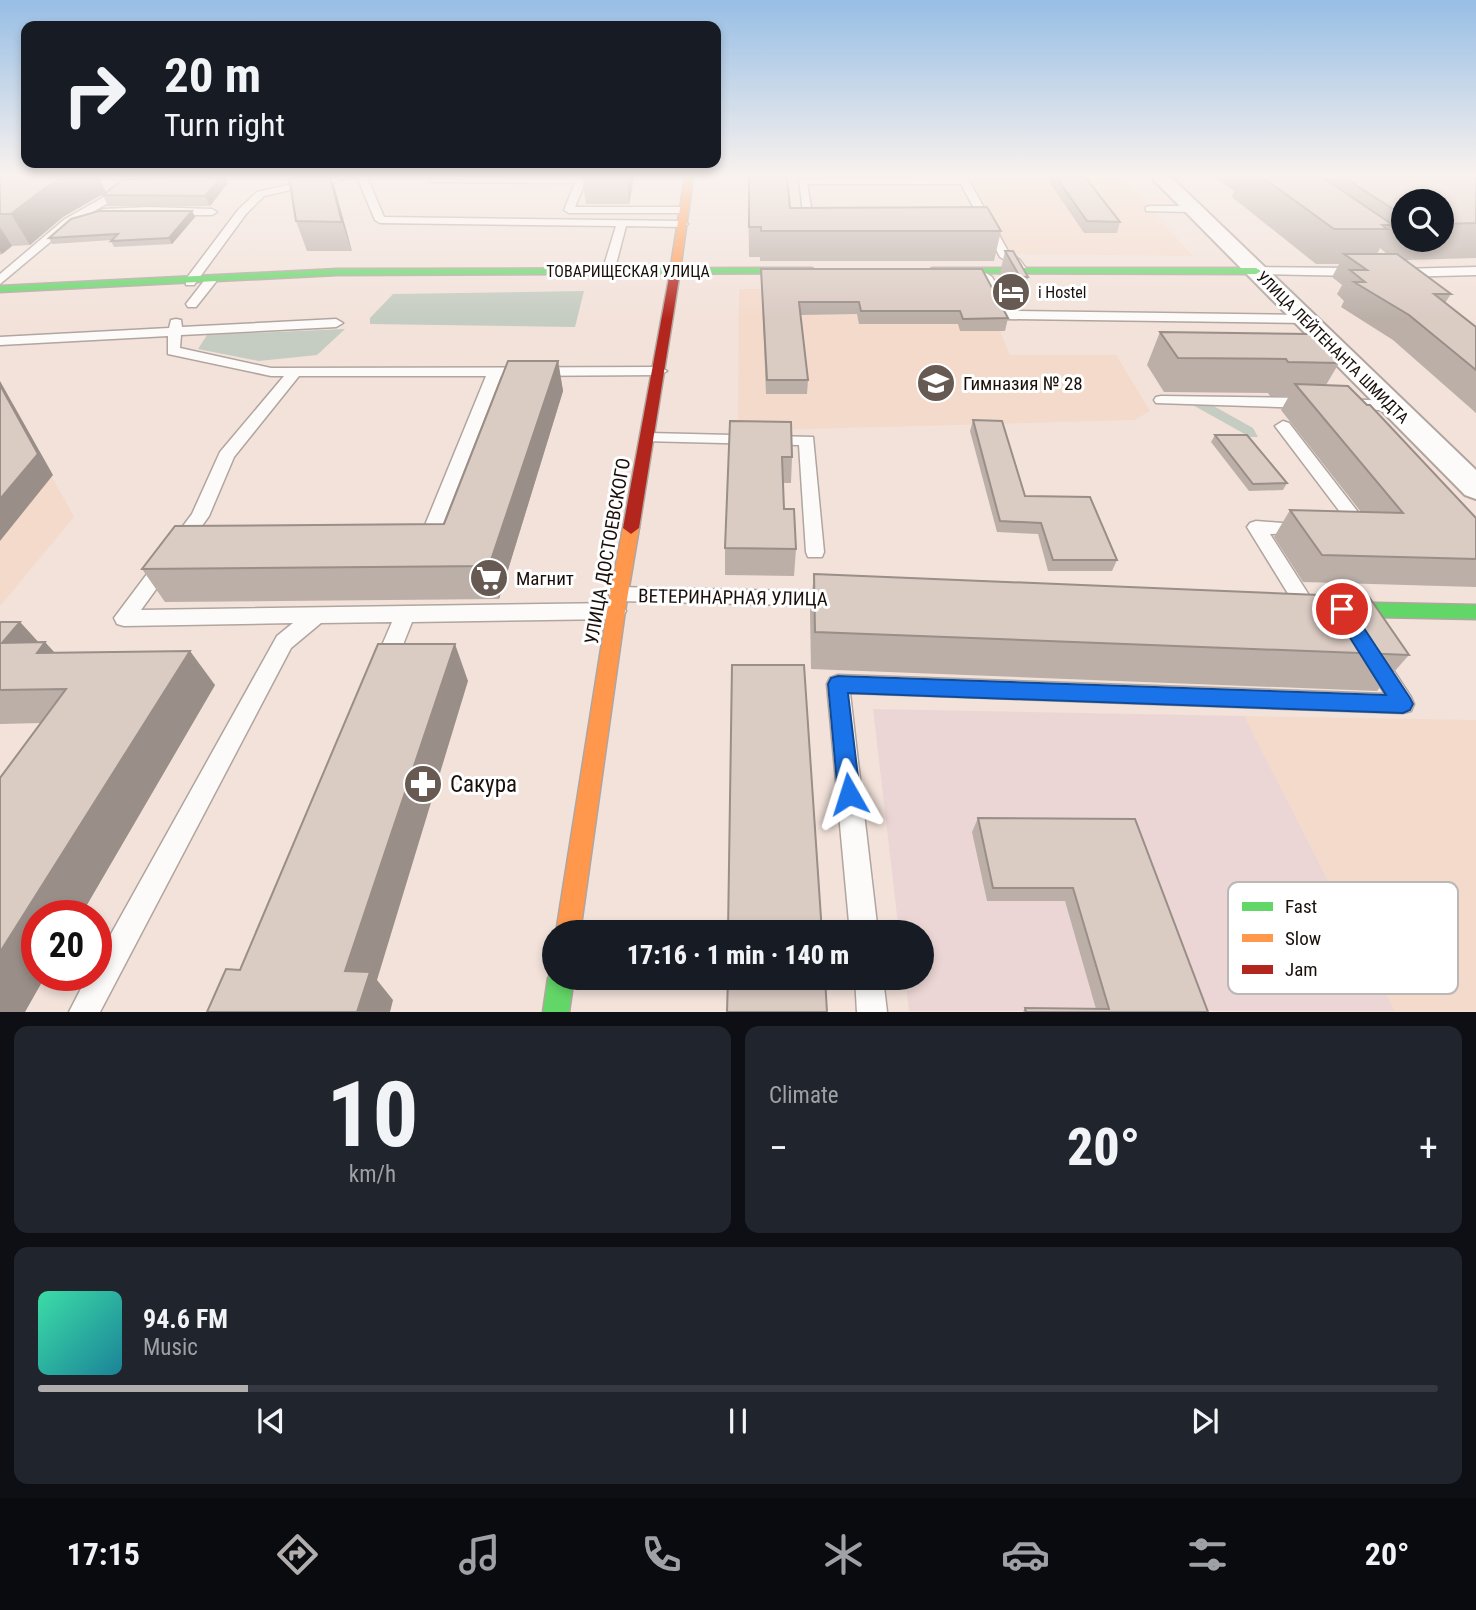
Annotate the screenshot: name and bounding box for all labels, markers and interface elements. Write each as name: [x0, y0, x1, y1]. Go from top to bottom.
text: 20 m: [164, 47, 261, 104]
icon: right: [49, 49, 140, 140]
text: Turn right: [164, 106, 285, 144]
map controls: [1391, 189, 1454, 252]
button: search: [1391, 189, 1454, 252]
street label: ТОВАРИЩЕСКАЯ УЛИЦА: [546, 262, 710, 281]
street label: УЛИЦА ЛЕЙТЕНАНТА ШМИДТА: [1253, 267, 1413, 427]
hotel icon: i Hostel: [990, 271, 1032, 313]
place label: i Hostel: [1038, 283, 1087, 302]
school or university icon: Гимназия № 28: [915, 362, 957, 404]
place label: Гимназия № 28: [963, 372, 1083, 395]
street label: УЛИЦА ДОСТОЕВСКОГО: [580, 456, 635, 646]
supermarket icon: Магнит: [468, 557, 510, 599]
place label: Магнит: [516, 567, 574, 590]
pin: [1312, 579, 1372, 639]
street label: ВЕТЕРИНАРНАЯ УЛИЦА: [638, 584, 828, 611]
icon: arrive: [1323, 590, 1361, 628]
position arrow: [812, 757, 886, 831]
pharmacy icon: Сакура: [402, 763, 444, 805]
place label: Сакура: [450, 771, 517, 798]
legend: [1228, 882, 1458, 994]
text: Fast: [1285, 895, 1317, 918]
speed limit sign: 20: [21, 900, 112, 991]
text: Slow: [1285, 927, 1321, 950]
text: 17:16 · 1 min · 140 m: [627, 940, 849, 970]
text: Jam: [1285, 958, 1318, 981]
text: 10: [327, 1062, 418, 1168]
text: Climate: [769, 1082, 839, 1109]
text: 20°: [1067, 1117, 1140, 1178]
text: −: [769, 1126, 788, 1170]
text: +: [1419, 1126, 1438, 1170]
text: km/h: [349, 1161, 396, 1188]
text: 94.6 FM: [143, 1304, 228, 1334]
text: Music: [143, 1334, 198, 1361]
icon: previous: [252, 1402, 290, 1440]
icon: pause: [719, 1402, 757, 1440]
icon: next: [1186, 1402, 1224, 1440]
icon: directions: [273, 1530, 322, 1579]
icon: music: [455, 1530, 504, 1579]
icon: phone: [637, 1530, 686, 1579]
icon: climate: [819, 1530, 868, 1579]
icon: car: [1001, 1530, 1050, 1579]
icon: filters: [1183, 1530, 1232, 1579]
text: 17:15: [66, 1535, 140, 1573]
text: 20°: [1365, 1535, 1409, 1573]

